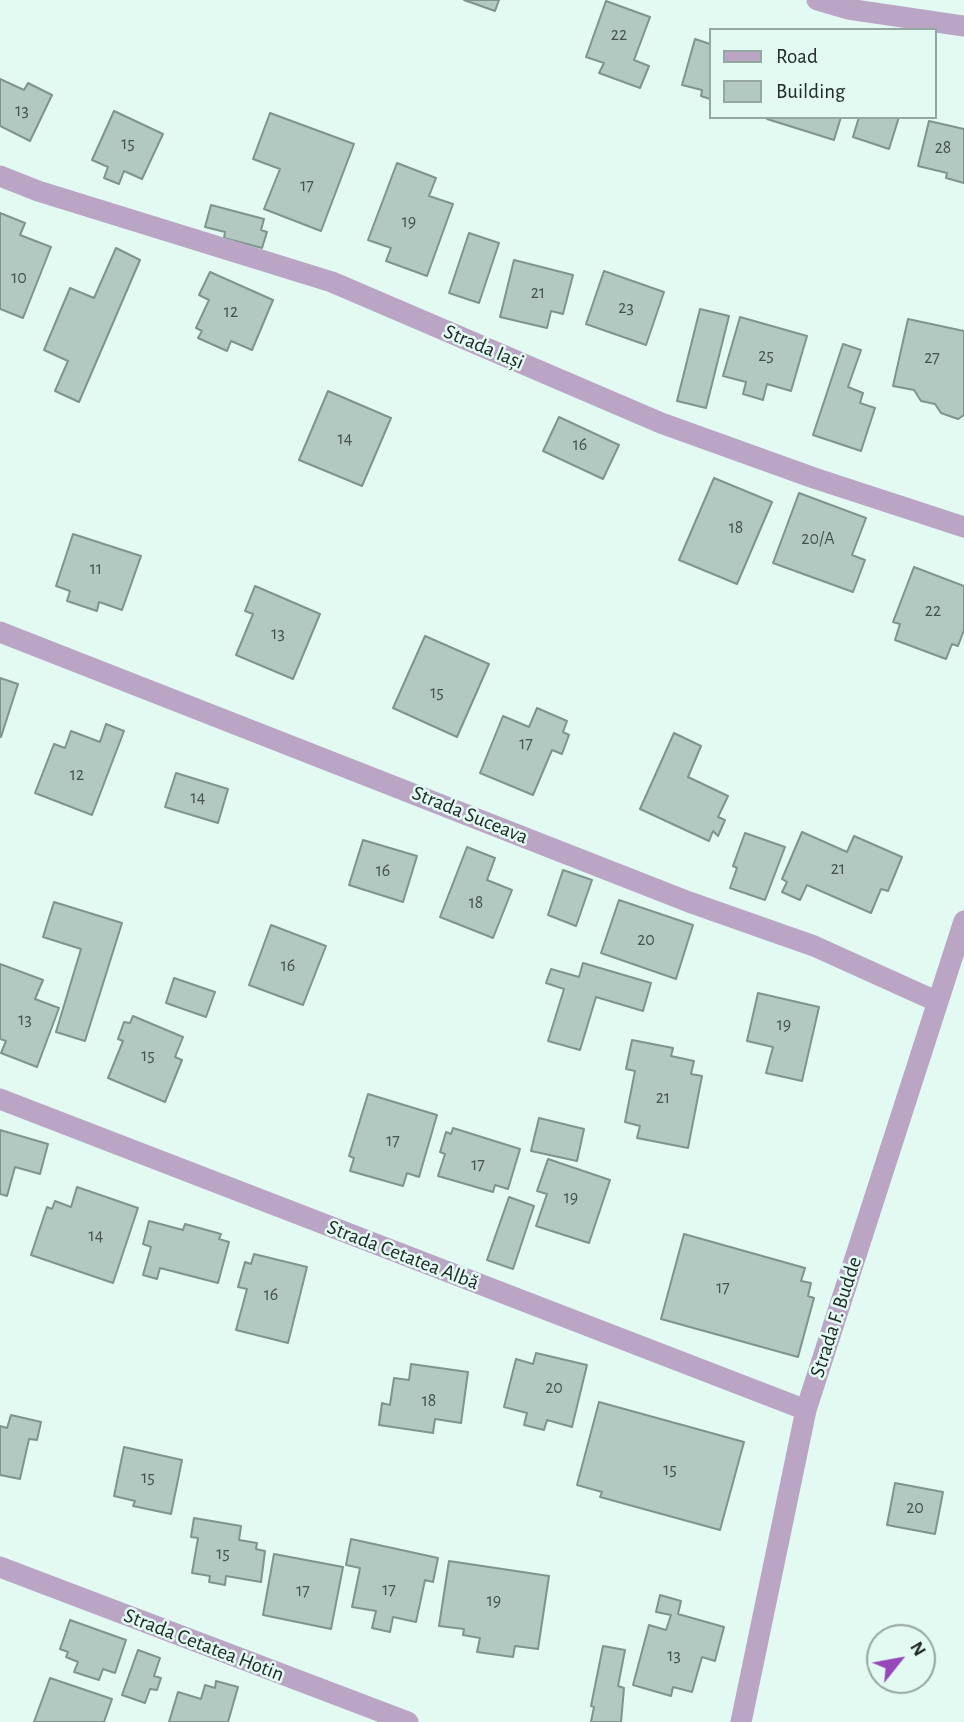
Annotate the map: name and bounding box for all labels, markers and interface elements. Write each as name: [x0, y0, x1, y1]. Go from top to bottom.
house number: 22: [611, 24, 627, 46]
legend: [708, 28, 936, 119]
text: Road: [776, 46, 818, 67]
text: Building: [776, 81, 845, 102]
house number: 13: [15, 100, 29, 122]
house number: 15: [121, 133, 135, 155]
house number: 28: [935, 137, 951, 159]
house number: 17: [300, 175, 314, 197]
house number: 19: [402, 211, 416, 233]
house number: 10: [11, 267, 27, 289]
house number: 21: [531, 282, 545, 304]
house number: 23: [618, 297, 634, 319]
house number: 12: [224, 301, 238, 323]
street label: Strada Iași: [440, 319, 528, 375]
house number: 25: [758, 345, 774, 367]
house number: 27: [924, 347, 940, 369]
house number: 14: [338, 428, 352, 450]
house number: 16: [573, 434, 587, 456]
house number: 18: [729, 517, 743, 539]
house number: 20/A: [801, 528, 835, 550]
house number: 11: [90, 558, 102, 580]
house number: 22: [925, 600, 941, 622]
house number: 13: [271, 623, 285, 645]
house number: 15: [430, 682, 444, 704]
house number: 17: [519, 733, 533, 755]
house number: 12: [70, 764, 84, 786]
street label: Strada Suceava: [408, 780, 532, 850]
house number: 14: [191, 787, 205, 809]
house number: 21: [831, 858, 845, 880]
house number: 16: [376, 860, 390, 882]
house number: 18: [469, 892, 483, 914]
house number: 20: [637, 929, 655, 951]
house number: 16: [281, 955, 295, 977]
house number: 13: [18, 1009, 32, 1031]
house number: 19: [777, 1014, 791, 1036]
house number: 15: [141, 1045, 155, 1067]
house number: 21: [656, 1087, 670, 1109]
house number: 17: [386, 1130, 400, 1152]
house number: 17: [471, 1154, 485, 1176]
house number: 19: [564, 1187, 578, 1209]
street label: Strada Cetatea Albă: [324, 1214, 482, 1296]
house number: 14: [89, 1225, 103, 1247]
street label: Strada F. Budde: [805, 1253, 867, 1381]
house number: 17: [716, 1277, 730, 1299]
house number: 16: [264, 1284, 278, 1306]
house number: 20: [545, 1377, 563, 1399]
house number: 18: [422, 1390, 436, 1412]
house number: 15: [663, 1459, 677, 1481]
house number: 15: [141, 1467, 155, 1489]
house number: 20: [906, 1497, 924, 1519]
house number: 15: [216, 1543, 230, 1565]
house number: 17: [382, 1579, 396, 1601]
house number: 17: [296, 1580, 310, 1602]
house number: 19: [487, 1590, 501, 1612]
street label: Strada Cetatea Hotin: [120, 1603, 288, 1687]
north arrow: [866, 1624, 936, 1694]
text: N: [906, 1638, 929, 1660]
house number: 13: [667, 1645, 681, 1667]

